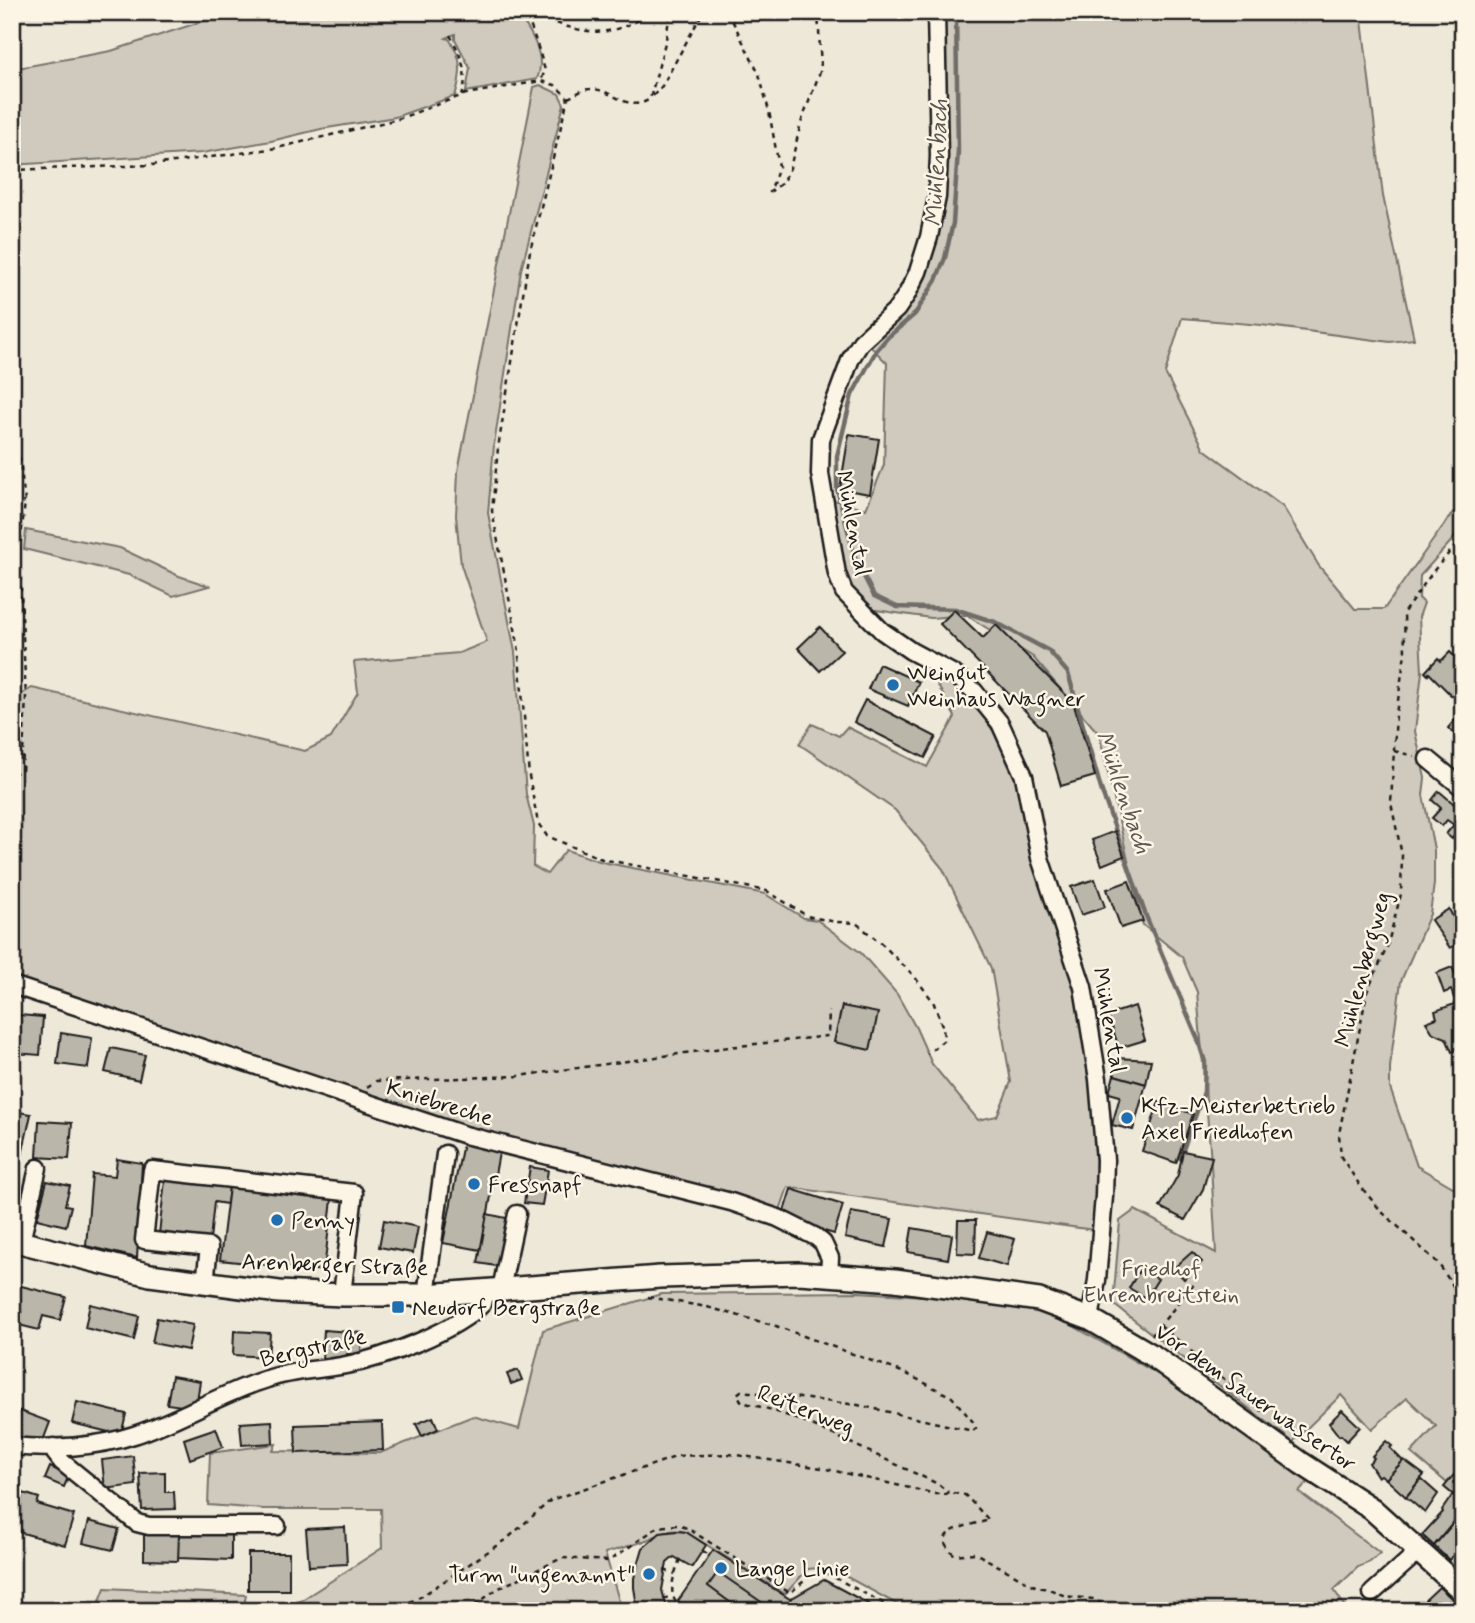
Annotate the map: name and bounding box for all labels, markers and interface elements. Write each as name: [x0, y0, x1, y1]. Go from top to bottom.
water label: Mühlenbach: [919, 98, 956, 228]
street label: Mühlental: [827, 468, 877, 579]
place label: Weingut Weinhaus Wagner: [907, 659, 1086, 717]
marker: Weingut Weinhaus Wagner: [885, 677, 901, 693]
water label: Mühlenbach: [1087, 727, 1158, 858]
street label: Mühlenbergweg: [1329, 889, 1401, 1051]
street label: Mühlental: [1084, 965, 1132, 1075]
street label: Kniebreche: [382, 1073, 496, 1134]
place label: Kfz-Meisterbetrieb Axel Friedhofen: [1141, 1092, 1335, 1148]
marker: Kfz-Meisterbetrieb Axel Friedhofen: [1119, 1110, 1135, 1126]
place label: Fressnapf: [488, 1171, 582, 1201]
marker: Fressnapf: [466, 1176, 482, 1192]
place label: Penny: [291, 1207, 355, 1237]
marker: Penny: [269, 1212, 285, 1228]
street label: Arenberger Straße: [241, 1248, 429, 1286]
park label: Friedhof Ehrenbreitstein: [1083, 1255, 1239, 1311]
place label: Neudorf Bergstraße: [412, 1294, 601, 1324]
marker: Neudorf Bergstraße: [390, 1299, 406, 1315]
street label: Vor dem Sauerwassertor: [1148, 1318, 1362, 1480]
street label: Bergstraße: [257, 1322, 370, 1378]
street label: Reiterweg: [752, 1379, 858, 1443]
place label: Lange Linie: [735, 1555, 850, 1587]
marker: Lange Linie: [713, 1560, 729, 1576]
place label: Turm "ungenannt": [448, 1561, 635, 1593]
marker: Turm "ungenannt": [641, 1566, 657, 1582]

